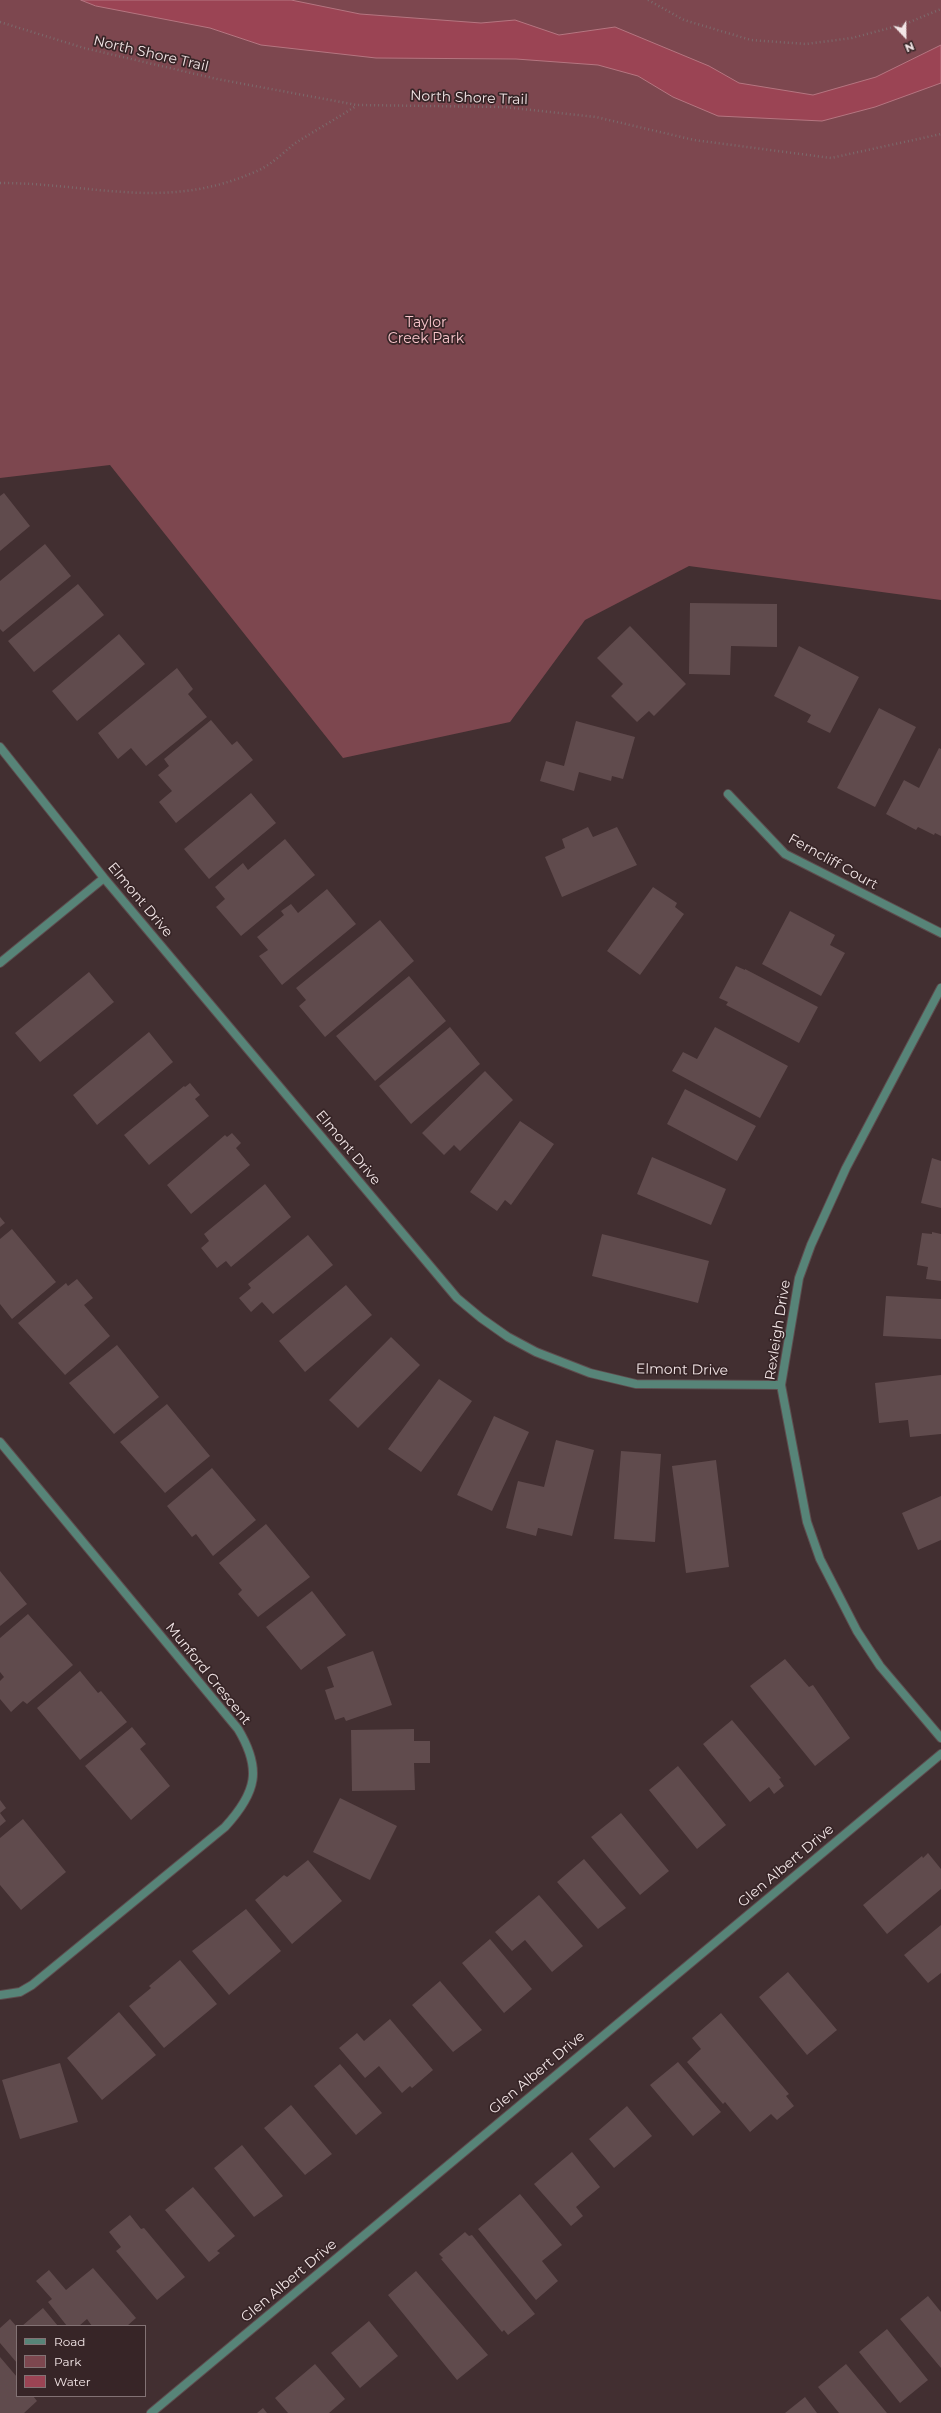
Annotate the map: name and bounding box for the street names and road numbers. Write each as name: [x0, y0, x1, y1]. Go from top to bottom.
street label: North Shore Trail: [92, 33, 210, 75]
street label: North Shore Trail: [410, 88, 528, 108]
street label: Ferncliff Court: [785, 830, 881, 894]
street label: Elmont Drive: [104, 859, 176, 941]
street label: Elmont Drive: [312, 1107, 384, 1189]
street label: Rexleigh Drive: [762, 1279, 794, 1381]
street label: Elmont Drive: [636, 1361, 728, 1379]
street label: Munford Crescent: [162, 1620, 254, 1728]
street label: Glen Albert Drive: [735, 1821, 837, 1911]
street label: Glen Albert Drive: [486, 2028, 588, 2118]
street label: Glen Albert Drive: [238, 2236, 340, 2326]

